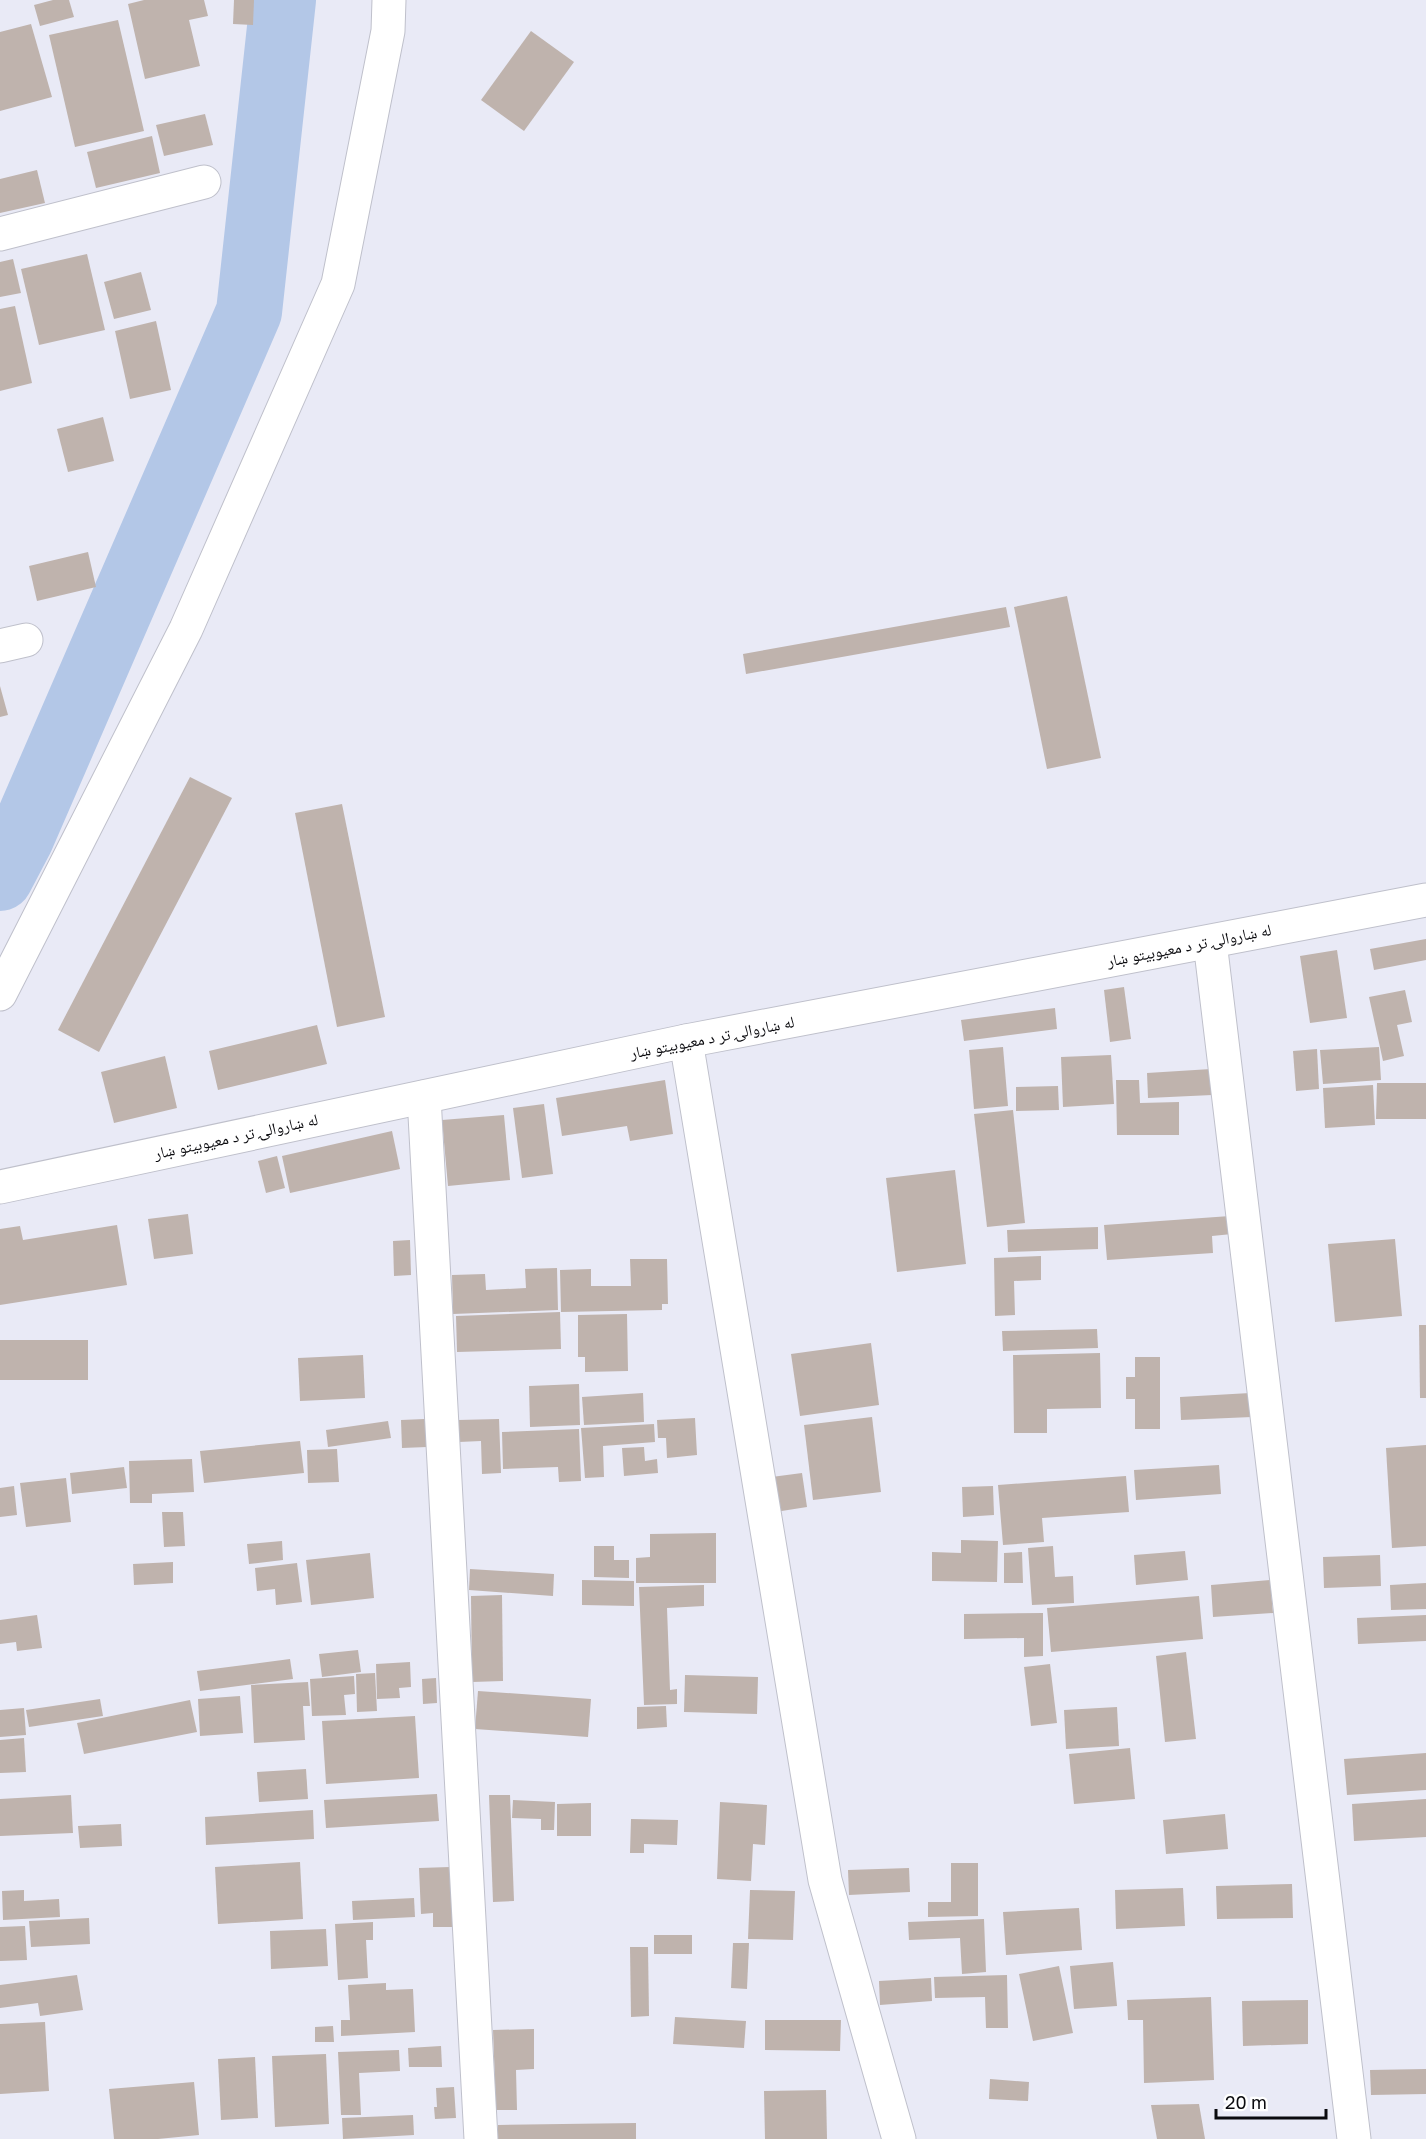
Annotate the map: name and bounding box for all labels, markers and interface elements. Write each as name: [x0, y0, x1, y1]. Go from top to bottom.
street label: له ښاروالۍ تر د معیوبیتو ښار: [1104, 919, 1273, 972]
street label: له ښاروالۍ تر د معیوبیتو ښار: [627, 1011, 796, 1064]
street label: له ښاروالۍ تر د معیوبیتو ښار: [151, 1109, 320, 1164]
scale bar: [1216, 2082, 1326, 2120]
text: 20 m: [1225, 2091, 1267, 2113]

